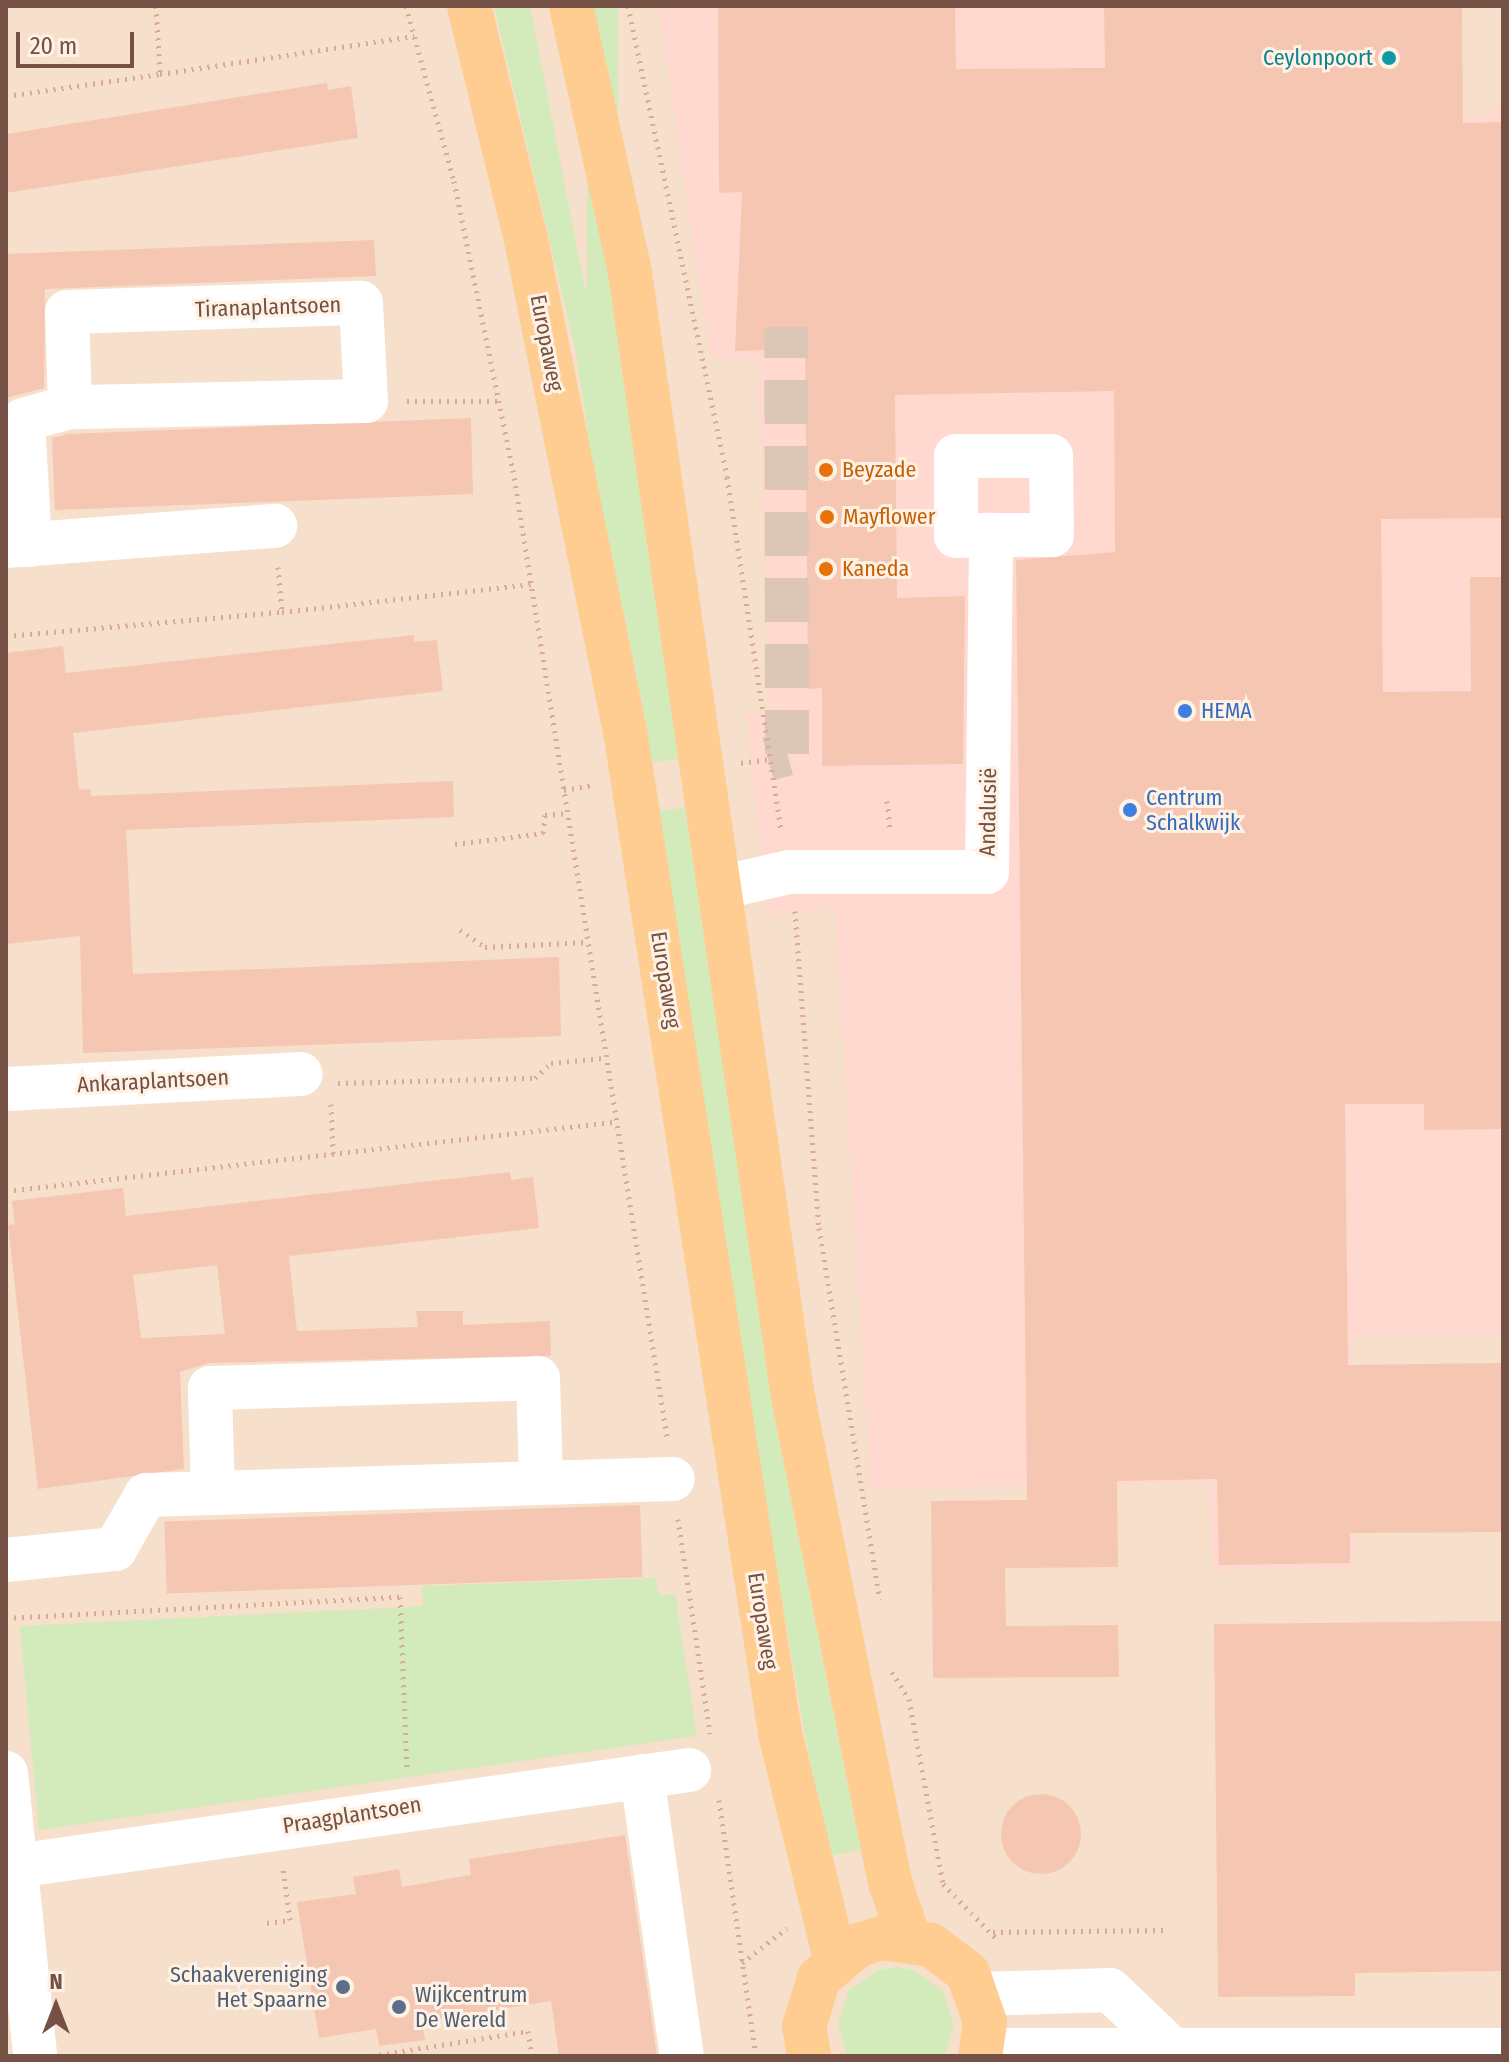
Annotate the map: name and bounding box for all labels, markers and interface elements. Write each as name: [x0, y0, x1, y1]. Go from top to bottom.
scale bar: [20, 16, 138, 66]
text: 20 m: [30, 32, 77, 60]
place label: Ceylonpoort: [1263, 45, 1373, 71]
marker: Ceylonpoort: [1380, 49, 1398, 67]
street label: Tiranaplantsoen: [194, 291, 342, 323]
street label: Europaweg: [525, 292, 569, 394]
place label: Beyzade: [842, 457, 916, 483]
marker: Beyzade: [817, 461, 835, 479]
place label: Mayflower: [843, 504, 935, 530]
marker: Mayflower: [818, 508, 836, 526]
place label: Kaneda: [842, 556, 909, 582]
marker: Kaneda: [817, 560, 835, 578]
place label: HEMA: [1201, 698, 1252, 724]
marker: HEMA: [1176, 702, 1194, 720]
street label: Andalusië: [974, 767, 1002, 857]
place label: Centrum Schalkwijk: [1146, 784, 1240, 836]
marker: Centrum Schalkwijk: [1121, 801, 1139, 819]
street label: Europaweg: [645, 930, 687, 1030]
street label: Ankaraplantsoen: [76, 1064, 230, 1098]
street label: Europaweg: [742, 1571, 784, 1671]
street label: Praagplantsoen: [281, 1791, 423, 1839]
place label: Schaakvereniging Het Spaarne: [170, 1961, 327, 2012]
north arrow: [16, 1966, 96, 2046]
text: N: [49, 1968, 63, 1995]
marker: Schaakvereniging Het Spaarne: [334, 1978, 352, 1996]
place label: Wijkcentrum De Wereld: [415, 1981, 527, 2032]
marker: Wijkcentrum De Wereld: [390, 1998, 408, 2016]

